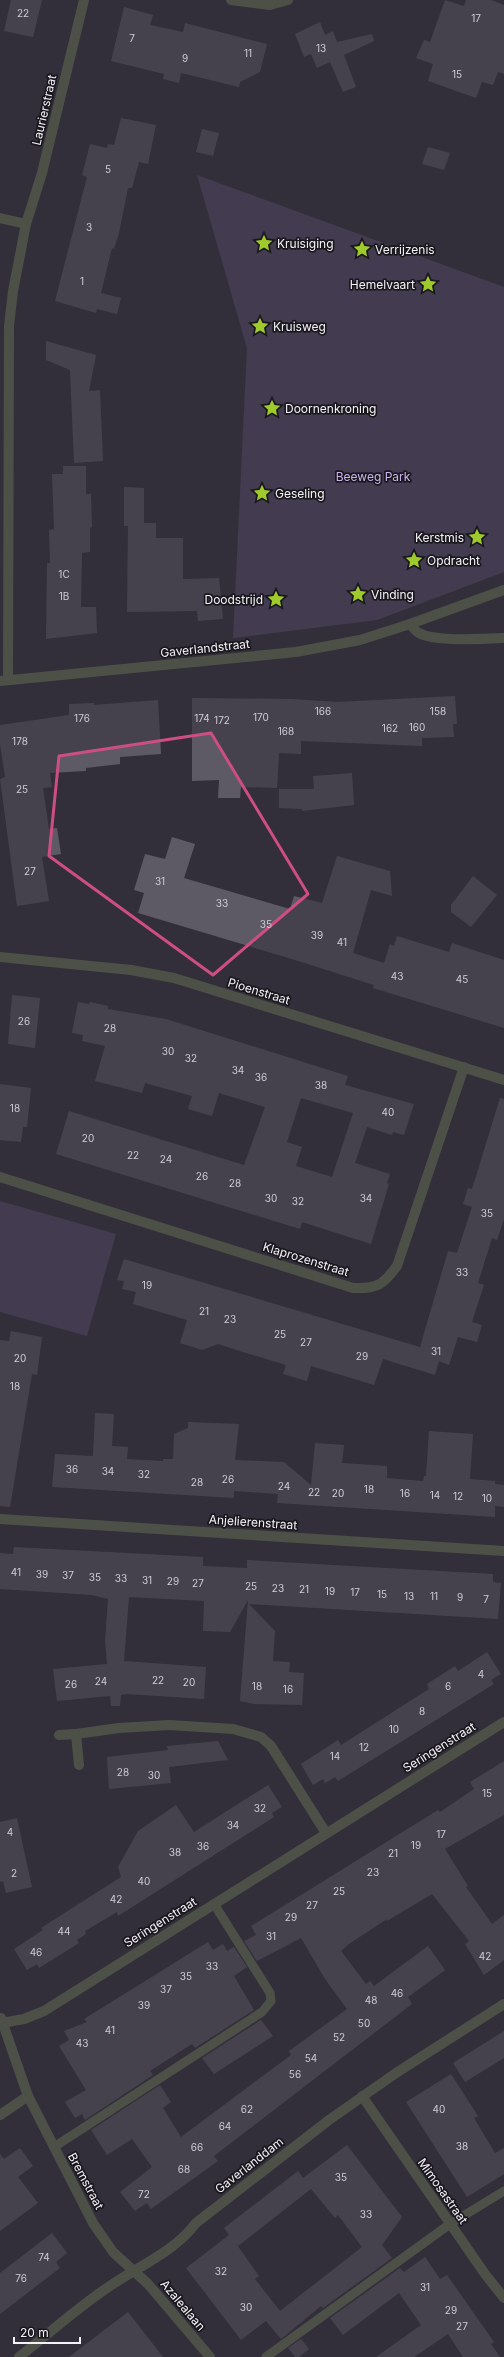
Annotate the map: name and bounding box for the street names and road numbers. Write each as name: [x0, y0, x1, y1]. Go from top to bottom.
street label: Laurierstraat: [29, 73, 59, 147]
street label: Gaverlandstraat: [159, 636, 251, 660]
street label: Pioenstraat: [226, 974, 292, 1008]
street label: Klaprozenstraat: [261, 1239, 351, 1279]
street label: Anjelierenstraat: [208, 1511, 298, 1533]
street label: Seringenstraat: [400, 1719, 478, 1775]
street label: Seringenstraat: [121, 1894, 199, 1950]
street label: Gaverlanddam: [212, 2134, 286, 2196]
street label: Bremstraat: [65, 2150, 107, 2212]
street label: Mimosastraat: [415, 2155, 471, 2227]
street label: Azalealaan: [157, 2276, 209, 2334]

